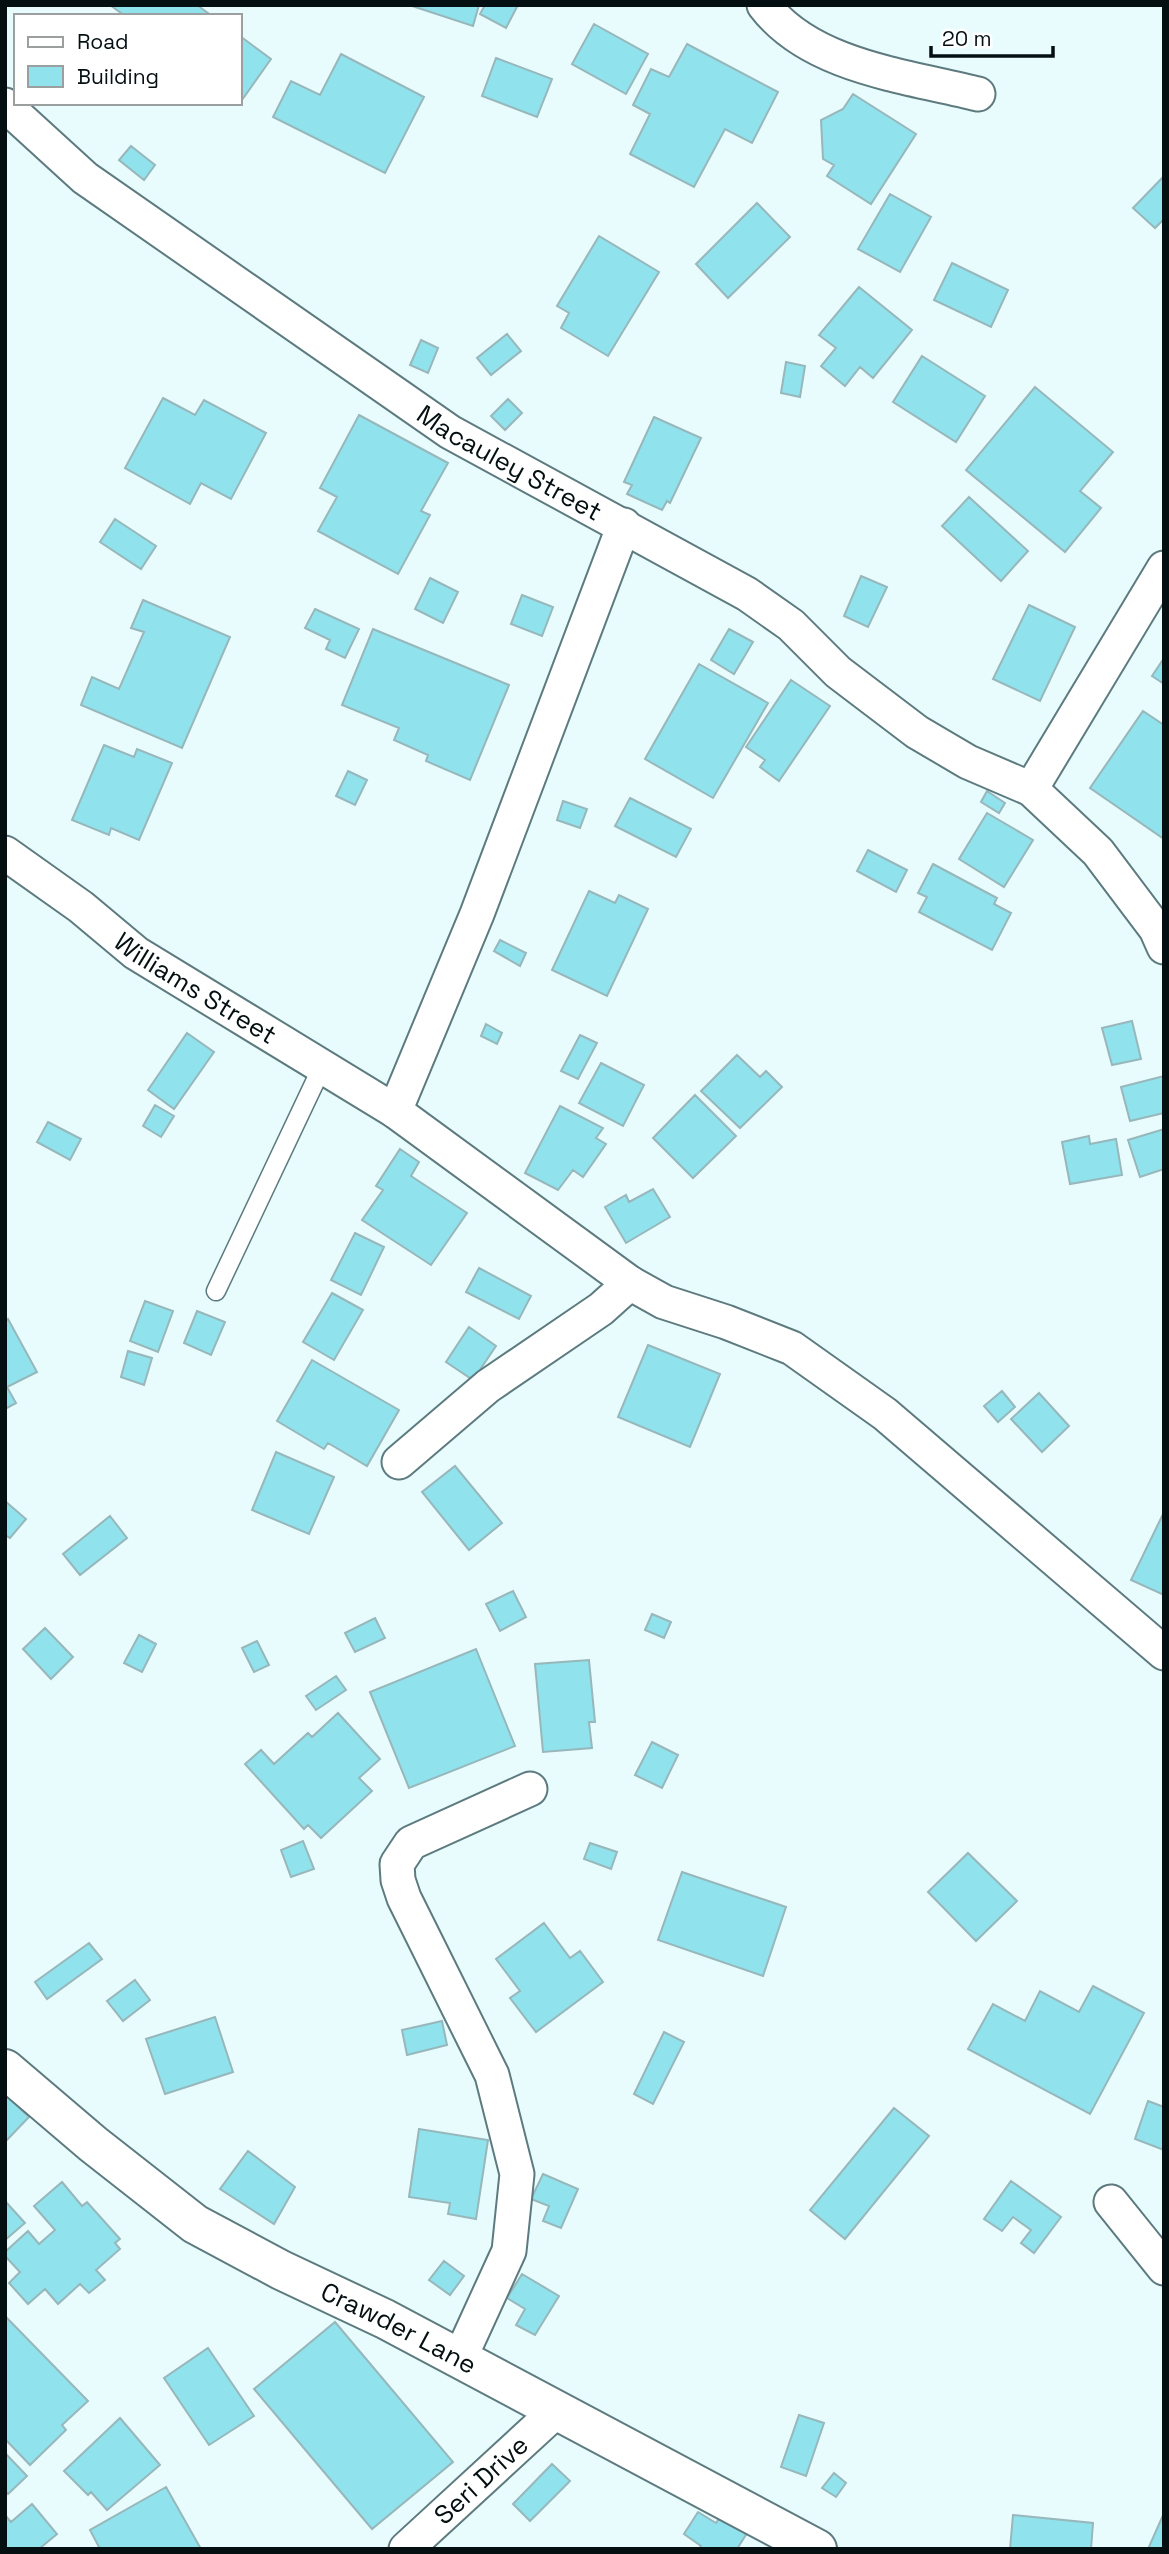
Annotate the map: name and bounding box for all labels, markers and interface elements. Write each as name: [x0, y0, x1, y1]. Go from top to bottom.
legend: [14, 14, 242, 105]
scale bar: [931, 14, 1054, 58]
text: 20 m: [942, 25, 992, 52]
text: Road: [77, 28, 129, 55]
text: Building: [77, 63, 159, 90]
street label: Macauley Street: [410, 397, 608, 529]
street label: Williams Street: [107, 925, 283, 1052]
street label: Crawder Lane: [315, 2274, 483, 2382]
street label: Seri Drive: [427, 2428, 535, 2532]

